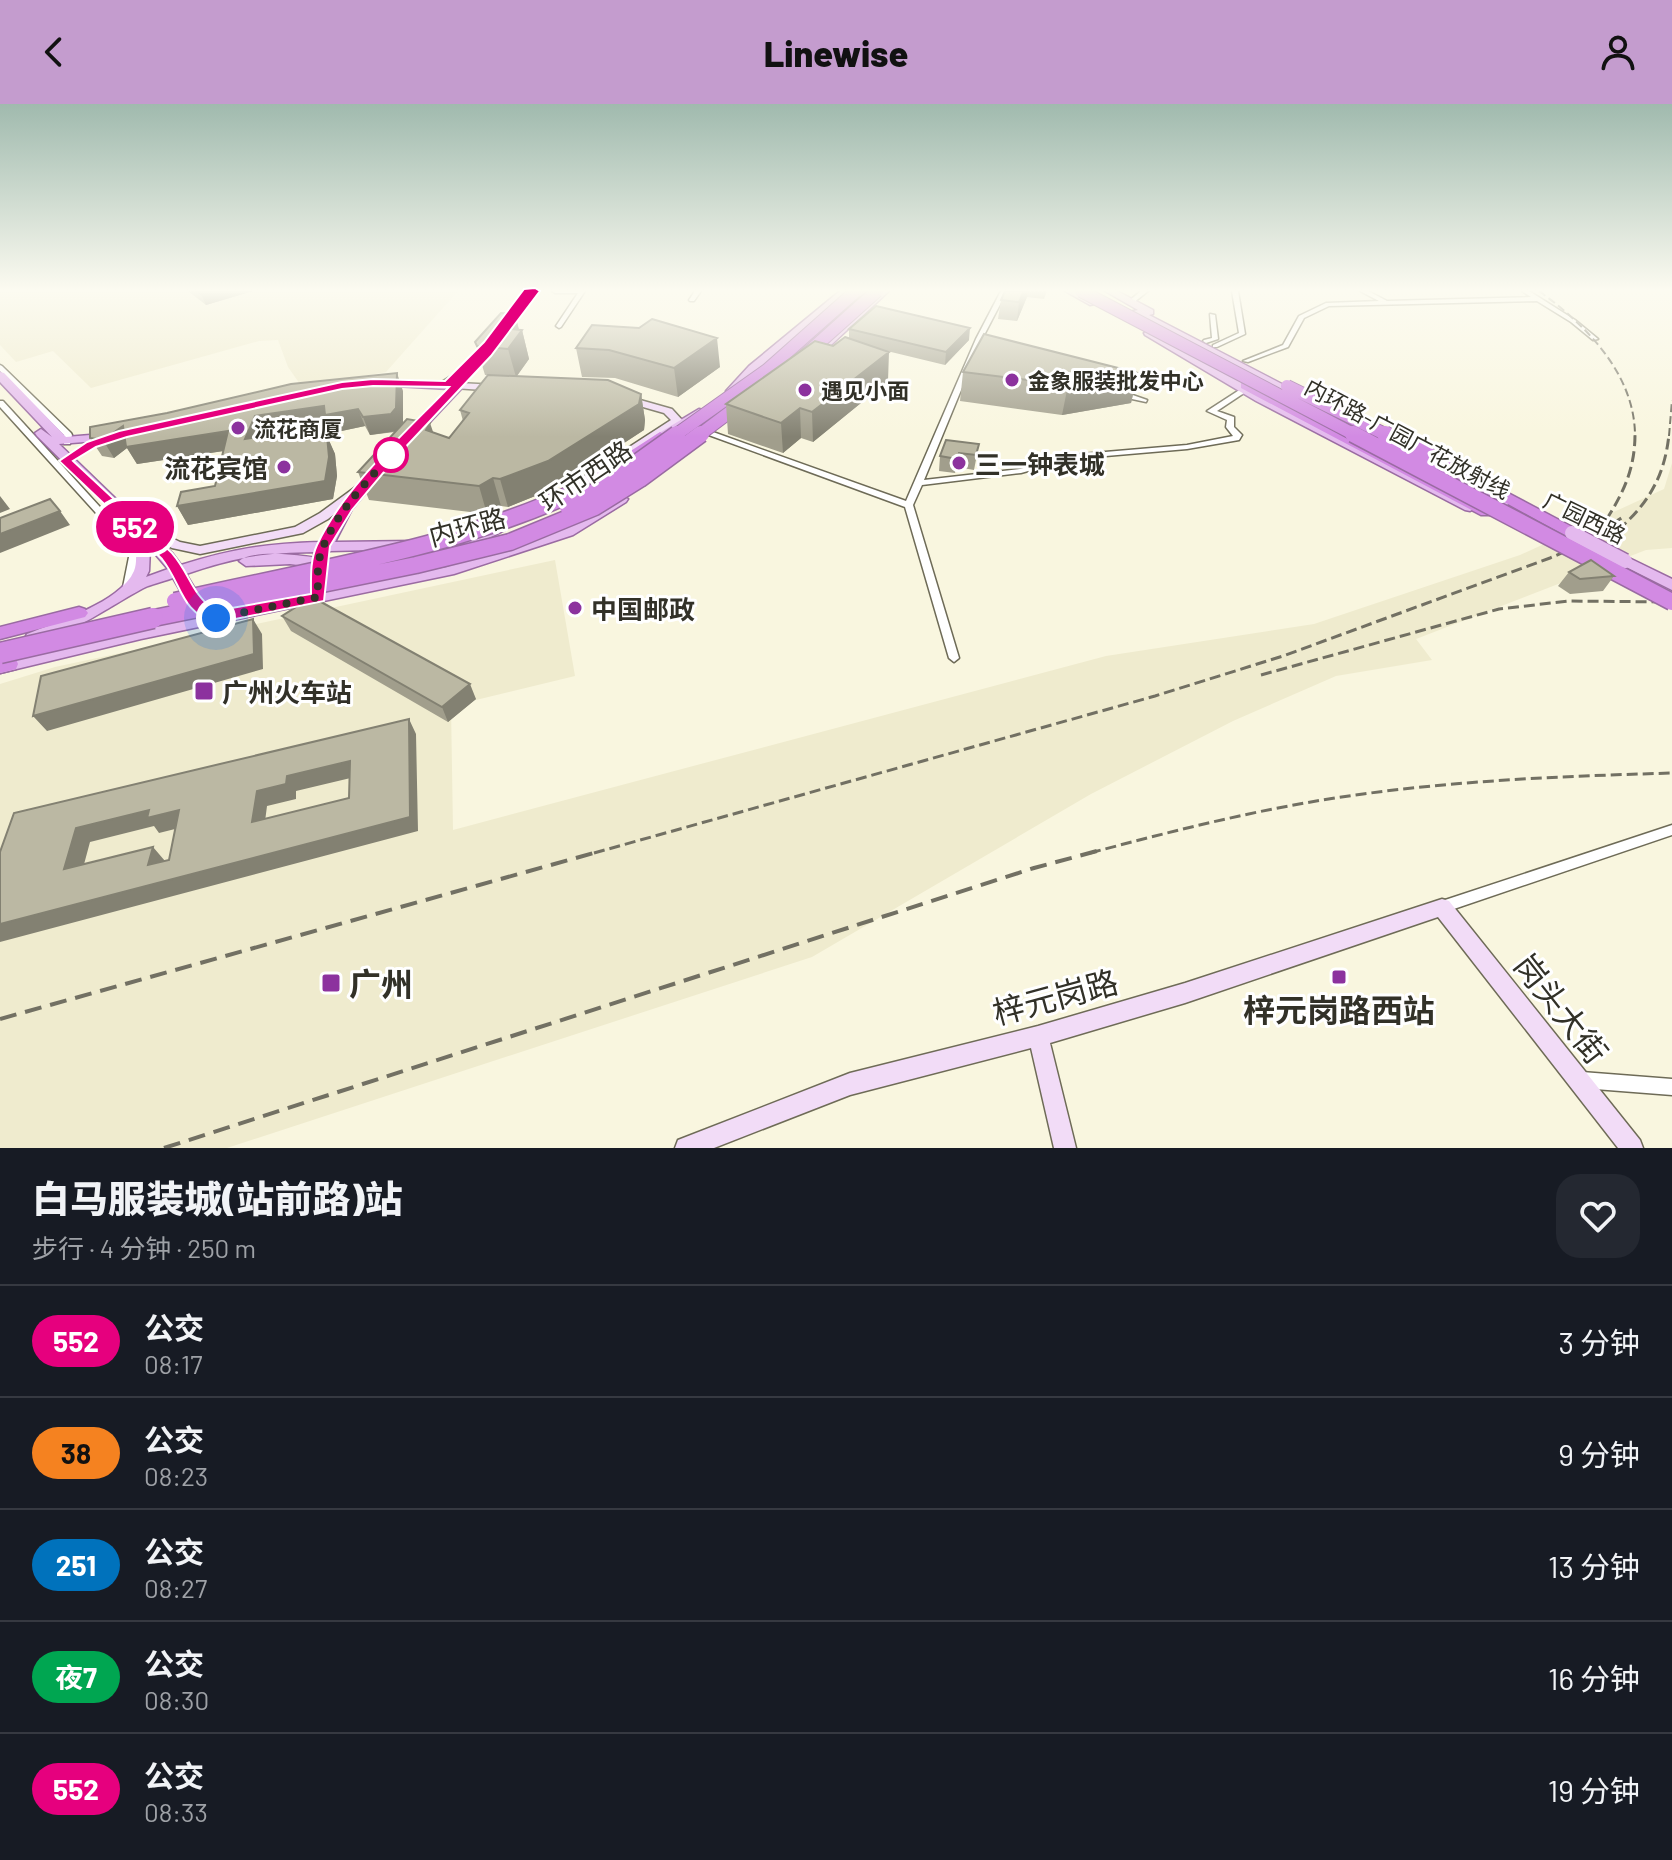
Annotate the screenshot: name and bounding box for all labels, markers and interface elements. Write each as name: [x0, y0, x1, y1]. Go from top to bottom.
icon: back: [32, 30, 76, 74]
icon: person: [1596, 30, 1640, 74]
text: Linewise: [764, 31, 908, 74]
place label: 金象服装批发中心: [1028, 367, 1204, 393]
marker: 金象服装批发中心: [1003, 371, 1021, 389]
street label: 内环路-广园广花放射线: [1301, 373, 1515, 503]
place label: 遇见小面: [821, 377, 909, 403]
marker: 遇见小面: [796, 381, 814, 399]
place label: 流花商厦: [254, 415, 342, 441]
marker: 流花商厦: [229, 419, 247, 437]
street label: 环市西路: [533, 433, 637, 517]
unlabelled marker: [374, 438, 408, 472]
place label: 三一钟表城: [975, 448, 1105, 479]
place label: 流花宾馆: [164, 452, 268, 483]
marker: 三一钟表城: [950, 454, 968, 472]
marker: 流花宾馆: [275, 458, 293, 476]
street label: 广园西路: [1540, 486, 1630, 548]
line badge: 552: [89, 501, 181, 553]
street label: 内环路: [425, 501, 509, 551]
text: 552: [112, 510, 158, 544]
place label: 中国邮政: [591, 593, 695, 624]
your location: [196, 598, 236, 638]
marker: 中国邮政: [566, 599, 584, 617]
place label: 广州火车站: [222, 676, 352, 707]
marker: 广州火车站: [193, 680, 215, 702]
street label: 岗头大街: [1508, 946, 1616, 1070]
street label: 梓元岗路: [988, 961, 1122, 1031]
place label: 广州: [349, 964, 413, 1002]
marker: 梓元岗路西站: [1330, 968, 1348, 986]
marker: 广州: [320, 972, 342, 994]
place label: 梓元岗路西站: [1243, 990, 1435, 1028]
button: heart: [1556, 1174, 1640, 1258]
text: 白马服装城(站前路)站: [32, 1175, 403, 1221]
text: 步行 · 4 分钟 · 250 m: [32, 1232, 256, 1263]
text: 公交: [144, 1309, 204, 1345]
text: 552: [53, 1324, 99, 1358]
text: 3 分钟: [1559, 1324, 1640, 1360]
text: 08:17: [144, 1348, 202, 1379]
text: 公交: [144, 1421, 204, 1457]
text: 38: [61, 1436, 91, 1470]
text: 9 分钟: [1558, 1436, 1640, 1472]
text: 08:23: [144, 1460, 208, 1491]
text: 公交: [144, 1533, 204, 1569]
text: 251: [56, 1548, 96, 1582]
text: 13 分钟: [1548, 1548, 1640, 1584]
text: 08:27: [144, 1572, 207, 1603]
text: 公交: [144, 1645, 204, 1681]
text: 夜7: [55, 1660, 97, 1694]
text: 16 分钟: [1548, 1660, 1640, 1696]
text: 08:30: [144, 1684, 209, 1715]
text: 公交: [144, 1757, 204, 1793]
text: 552: [53, 1772, 99, 1806]
text: 19 分钟: [1548, 1772, 1640, 1808]
text: 08:33: [144, 1796, 208, 1827]

